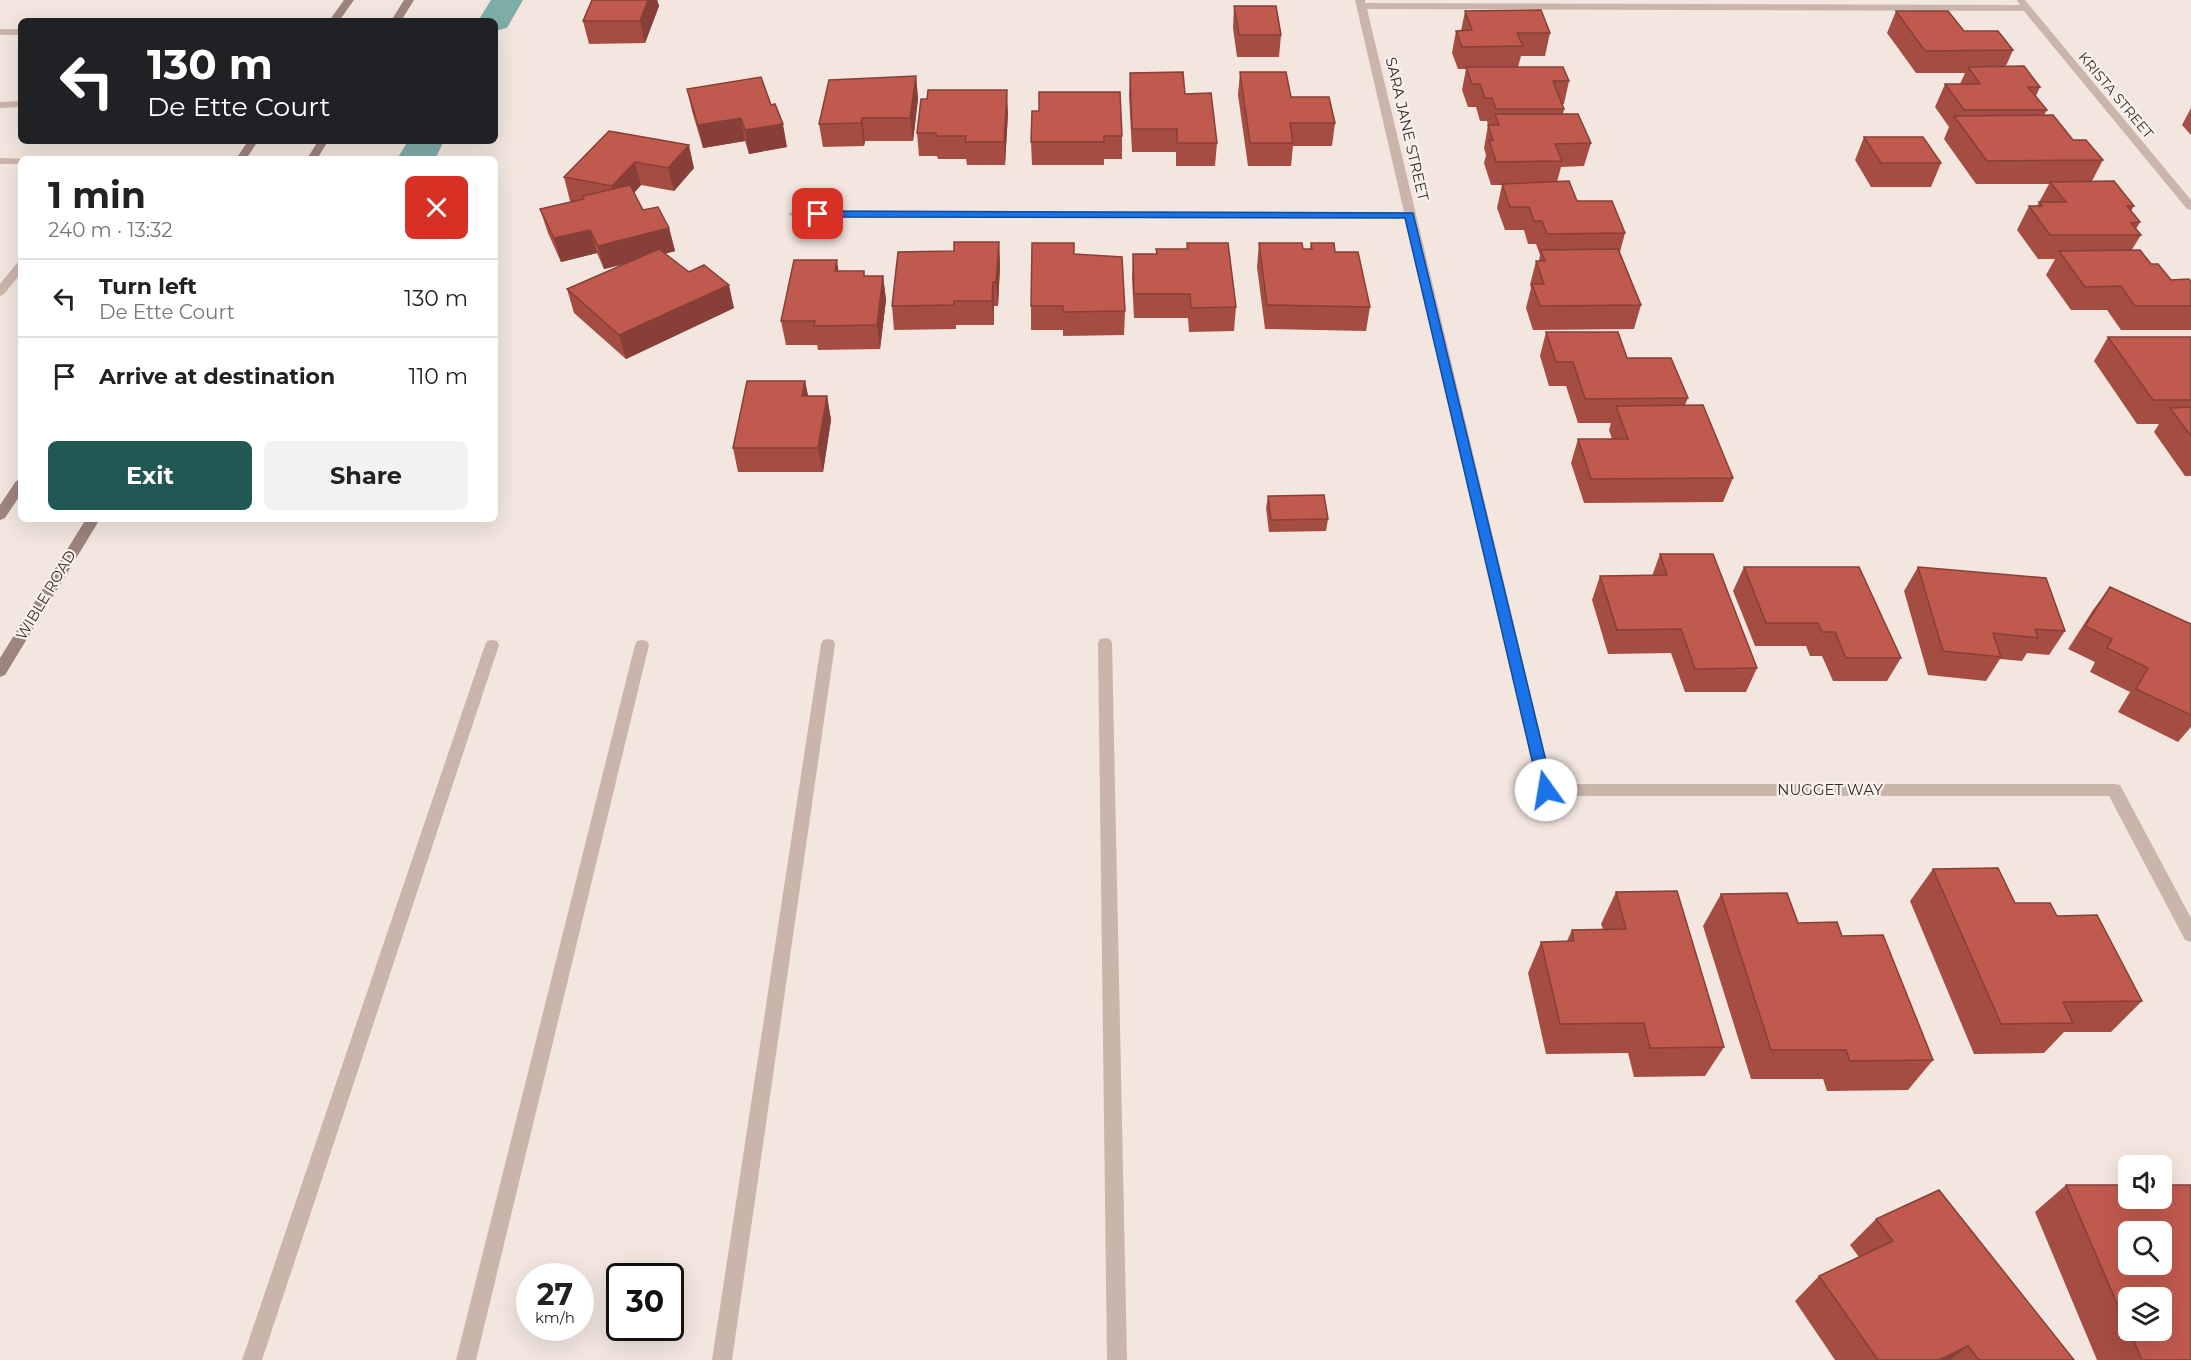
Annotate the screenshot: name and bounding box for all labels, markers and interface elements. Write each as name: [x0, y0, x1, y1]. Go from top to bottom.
text: 130 m: [147, 38, 273, 90]
icon: left: [48, 42, 126, 120]
street label: KRISTA STREET: [2075, 48, 2157, 142]
street label: SARA JANE STREET: [1382, 55, 1433, 203]
text: De Ette Court: [147, 90, 331, 123]
text: 1 min: [48, 173, 146, 217]
button: close: [405, 176, 468, 239]
pin: [792, 188, 843, 239]
icon: arrive: [801, 197, 834, 230]
text: 240 m · 13:32: [48, 218, 173, 242]
text: Turn left: [99, 273, 197, 300]
icon: left: [48, 282, 81, 315]
text: 130 m: [404, 285, 468, 312]
text: De Ette Court: [99, 300, 235, 324]
icon: arrive: [48, 360, 81, 393]
text: Arrive at destination: [99, 363, 335, 390]
text: 110 m: [408, 363, 468, 390]
button: Exit: [48, 441, 252, 510]
button: Share: [264, 441, 468, 510]
street label: WIBLE ROAD: [11, 546, 80, 643]
position arrow: [1514, 758, 1578, 822]
street label: NUGGET WAY: [1777, 780, 1883, 799]
map controls: [2118, 1155, 2172, 1341]
button: sound: [2118, 1155, 2172, 1209]
button: search: [2118, 1221, 2172, 1275]
speed limit sign: 30: [606, 1263, 684, 1341]
text: 27: [537, 1276, 573, 1313]
button: layers: [2118, 1287, 2172, 1341]
text: km/h: [535, 1308, 575, 1327]

